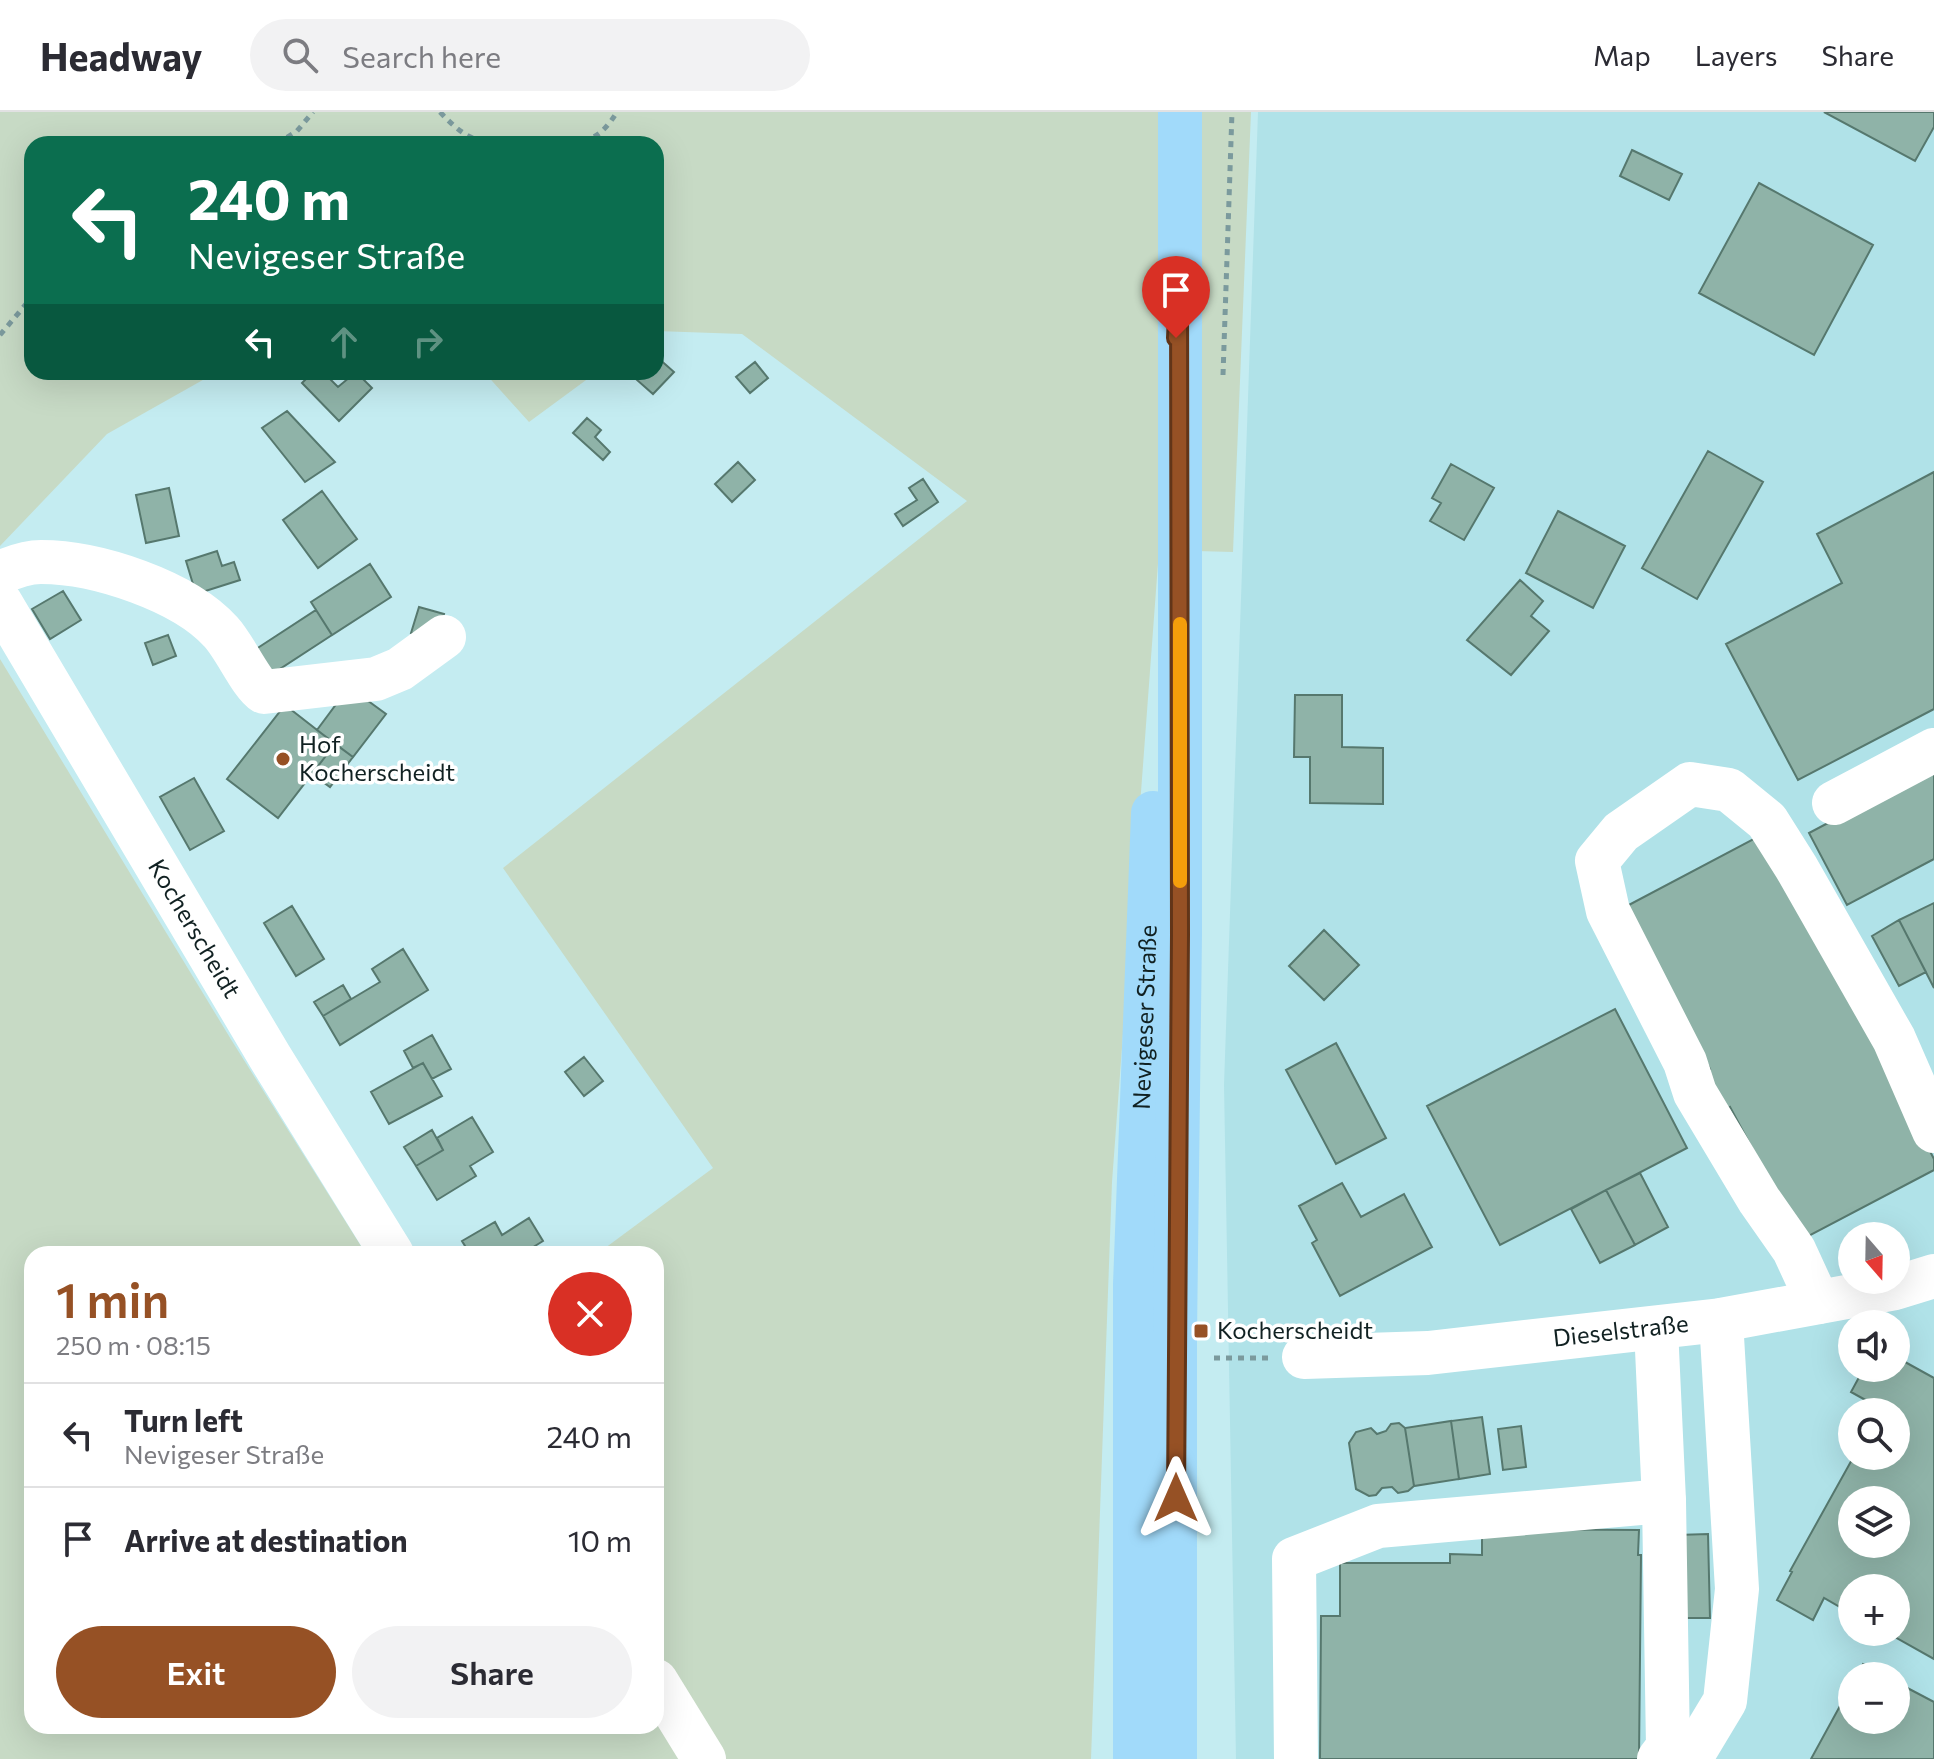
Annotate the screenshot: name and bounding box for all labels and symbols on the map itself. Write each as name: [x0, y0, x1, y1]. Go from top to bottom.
pin: [1142, 256, 1210, 338]
place label: Hof Kocherscheidt: [299, 729, 455, 786]
marker: Hof Kocherscheidt: [274, 750, 292, 768]
street label: Kocherscheidt: [143, 853, 248, 1003]
street label: Nevigeser Straße: [1126, 924, 1162, 1110]
north arrow: [1838, 1222, 1910, 1294]
street label: Dieselstraße: [1551, 1308, 1690, 1352]
place label: Kocherscheidt: [1217, 1315, 1373, 1344]
marker: Kocherscheidt: [1192, 1322, 1210, 1340]
position arrow: [1134, 1456, 1218, 1540]

